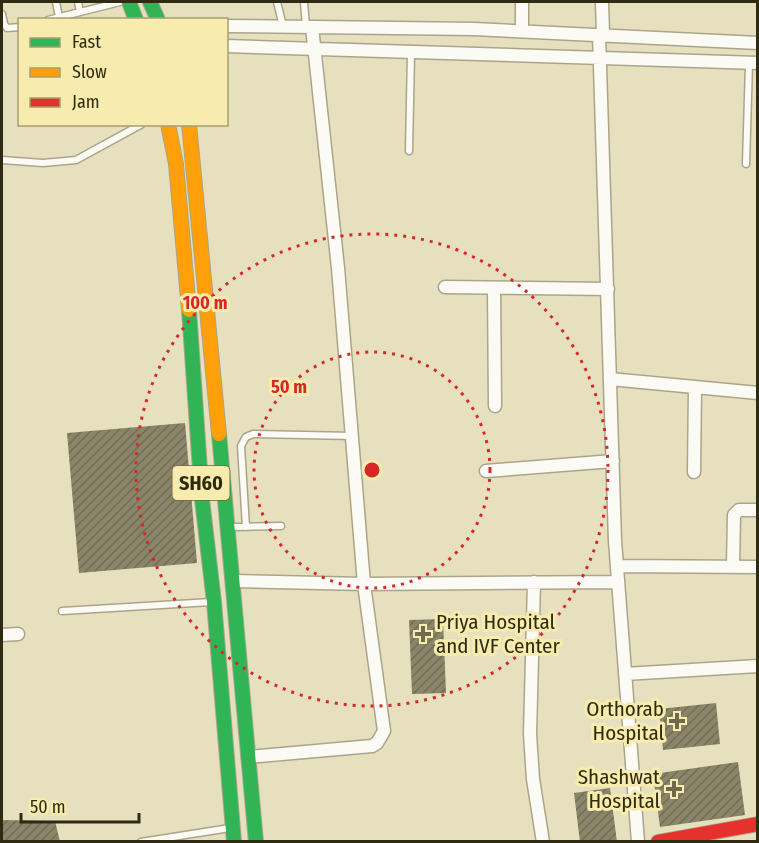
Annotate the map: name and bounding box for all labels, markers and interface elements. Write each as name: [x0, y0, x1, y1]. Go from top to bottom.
legend: [18, 18, 228, 126]
text: Fast: [72, 31, 101, 53]
text: Slow: [72, 61, 107, 83]
text: Jam: [72, 91, 100, 113]
text: 100 m: [183, 292, 227, 314]
text: 50 m: [271, 376, 307, 398]
centre of rings: [362, 460, 382, 480]
road number: SH60: [172, 466, 230, 500]
place label: Priya Hospital and IVF Center: [436, 609, 560, 659]
marker: Priya Hospital and IVF Center: [414, 625, 432, 643]
place label: Orthorab Hospital: [586, 696, 664, 746]
marker: Orthorab Hospital: [668, 712, 686, 730]
place label: Shashwat Hospital: [578, 764, 660, 814]
marker: Shashwat Hospital: [665, 780, 683, 798]
scale bar: [21, 786, 140, 824]
text: 50 m: [30, 796, 66, 818]

